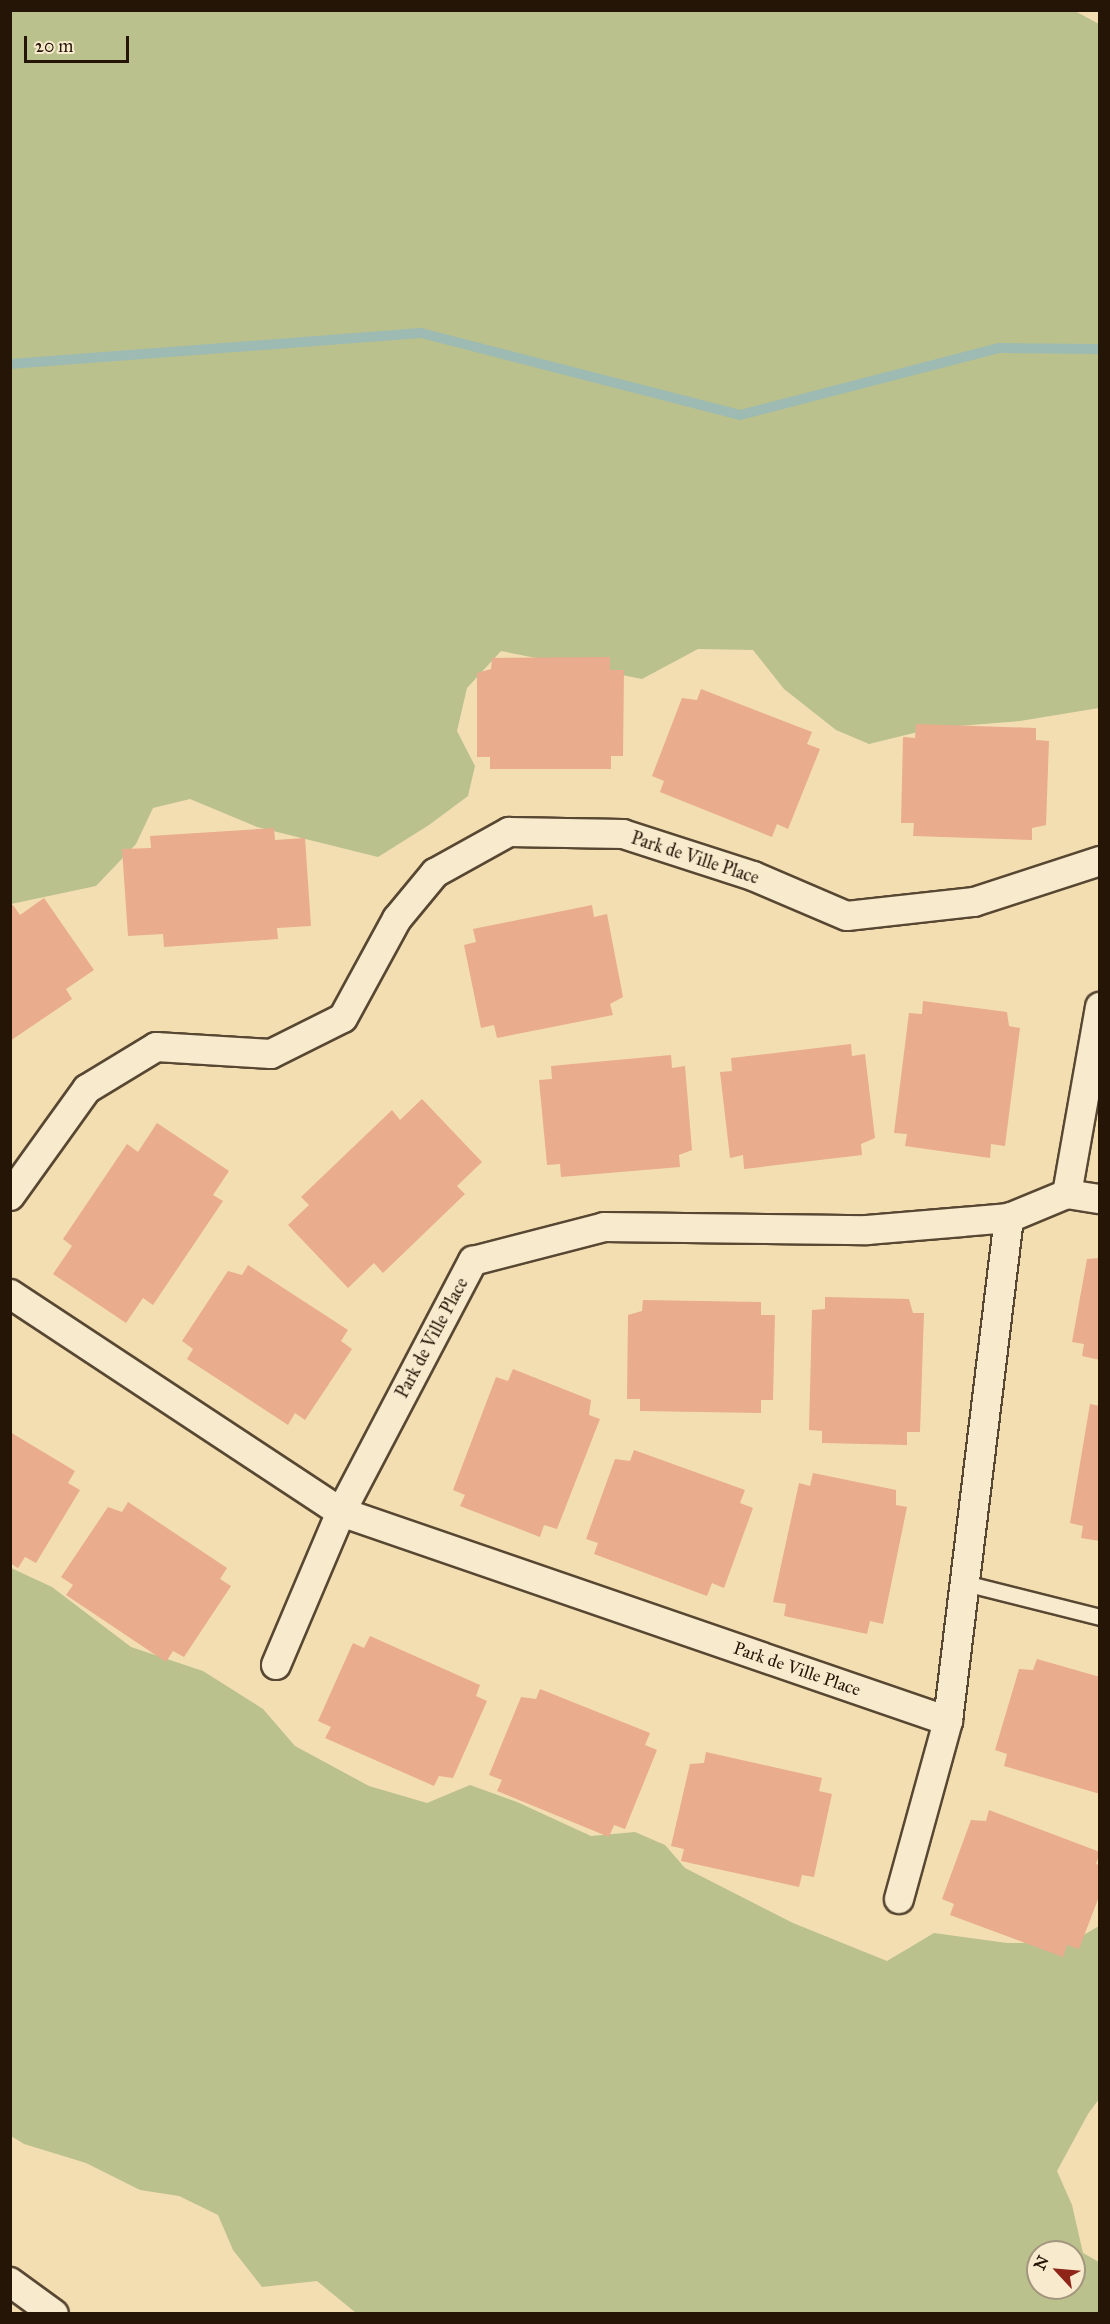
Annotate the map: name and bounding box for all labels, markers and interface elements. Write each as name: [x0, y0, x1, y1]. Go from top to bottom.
scale bar: [27, 24, 132, 62]
text: 20 m: [35, 35, 73, 57]
street label: Park de Ville Place: [628, 827, 762, 889]
street label: Park de Ville Place: [391, 1274, 473, 1402]
street label: Park de Ville Place: [731, 1637, 863, 1701]
north arrow: [1026, 2240, 1086, 2300]
text: N: [1030, 2253, 1053, 2273]

